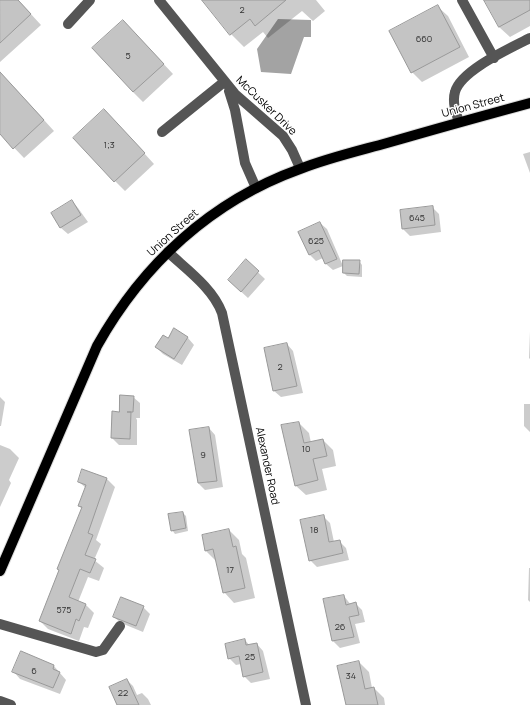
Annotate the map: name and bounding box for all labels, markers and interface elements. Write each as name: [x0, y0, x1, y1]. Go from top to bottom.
house number: 2: [239, 5, 245, 15]
house number: 660: [416, 34, 432, 44]
house number: 5: [125, 51, 131, 61]
street label: McCusker Drive: [233, 74, 299, 138]
street label: Union Street: [440, 91, 506, 121]
house number: 1;3: [103, 140, 115, 150]
street label: Union Street: [145, 207, 201, 259]
house number: 645: [409, 213, 425, 223]
house number: 625: [308, 236, 324, 246]
house number: 2: [277, 362, 283, 372]
street label: Alexander Road: [252, 426, 282, 506]
house number: 10: [302, 444, 310, 454]
house number: 9: [200, 450, 206, 460]
house number: 18: [310, 525, 318, 535]
house number: 17: [226, 565, 234, 575]
house number: 575: [57, 605, 71, 615]
house number: 26: [335, 622, 345, 632]
house number: 25: [245, 652, 255, 662]
house number: 6: [31, 666, 37, 676]
house number: 34: [346, 671, 356, 681]
house number: 22: [118, 688, 128, 698]

